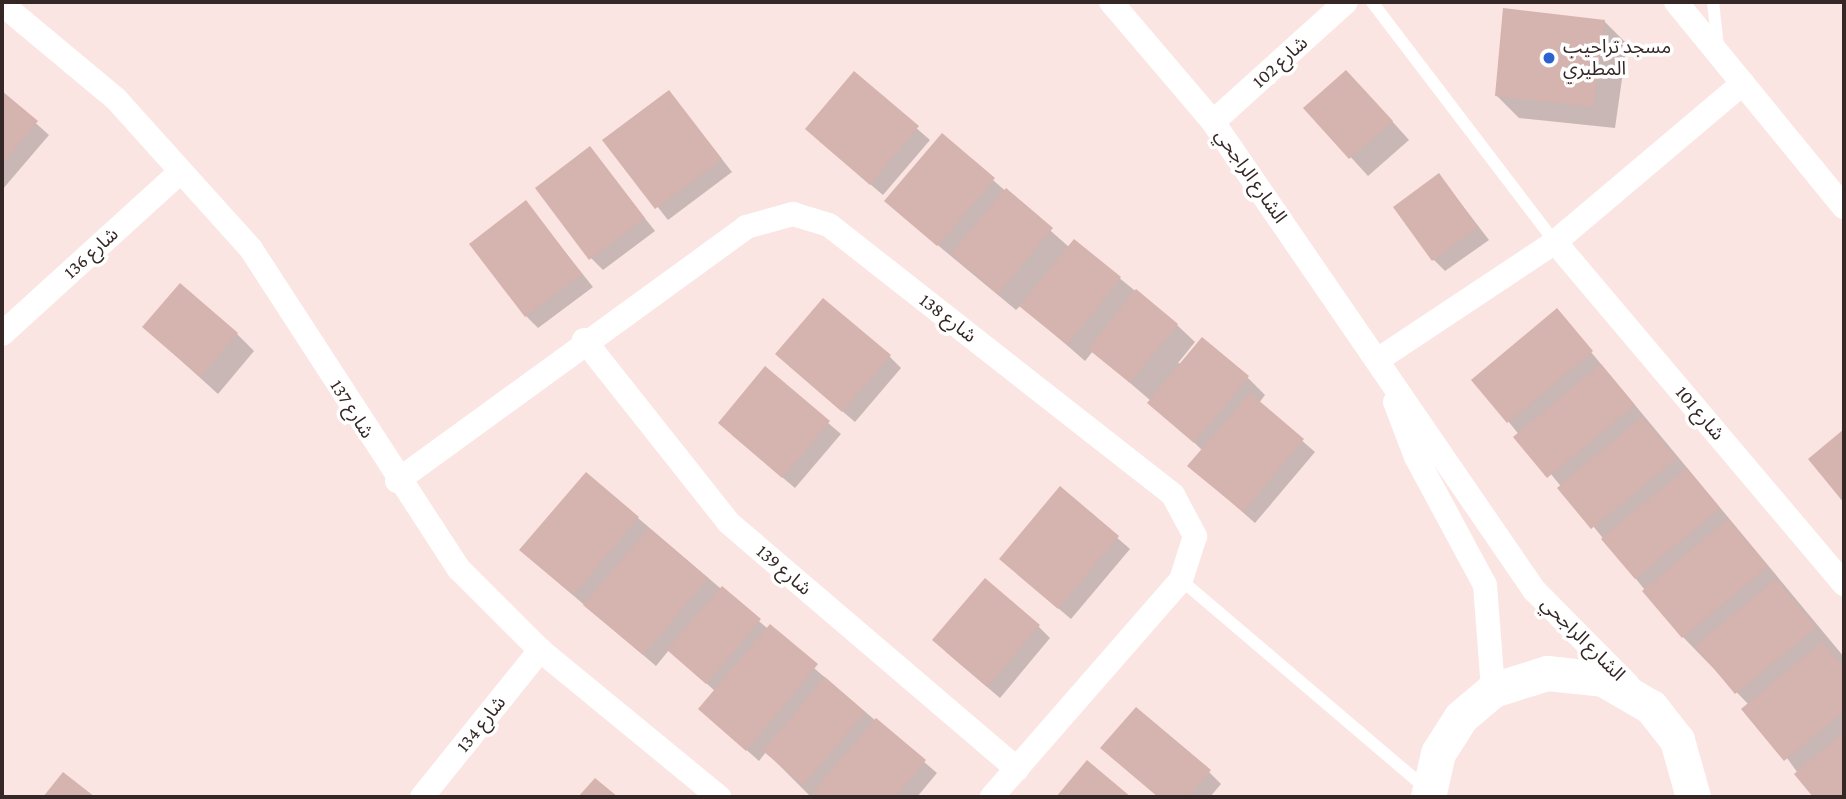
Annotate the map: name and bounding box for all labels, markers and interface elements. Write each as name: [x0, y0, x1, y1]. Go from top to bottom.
street label: شارع 102: [1248, 31, 1312, 93]
place label: مسجد تراحيب المطيري: [1563, 36, 1671, 80]
marker: مسجد تراحيب المطيري: [1541, 50, 1557, 66]
street label: الشارع الراجحي: [1210, 125, 1292, 227]
street label: شارع 136: [59, 223, 123, 283]
street label: شارع 138: [915, 289, 981, 347]
street label: شارع 137: [325, 376, 379, 442]
street label: شارع 101: [1671, 381, 1729, 445]
street label: شارع 139: [752, 540, 816, 600]
street label: الشارع الراجحي: [1536, 592, 1630, 686]
street label: شارع 134: [451, 691, 511, 757]

